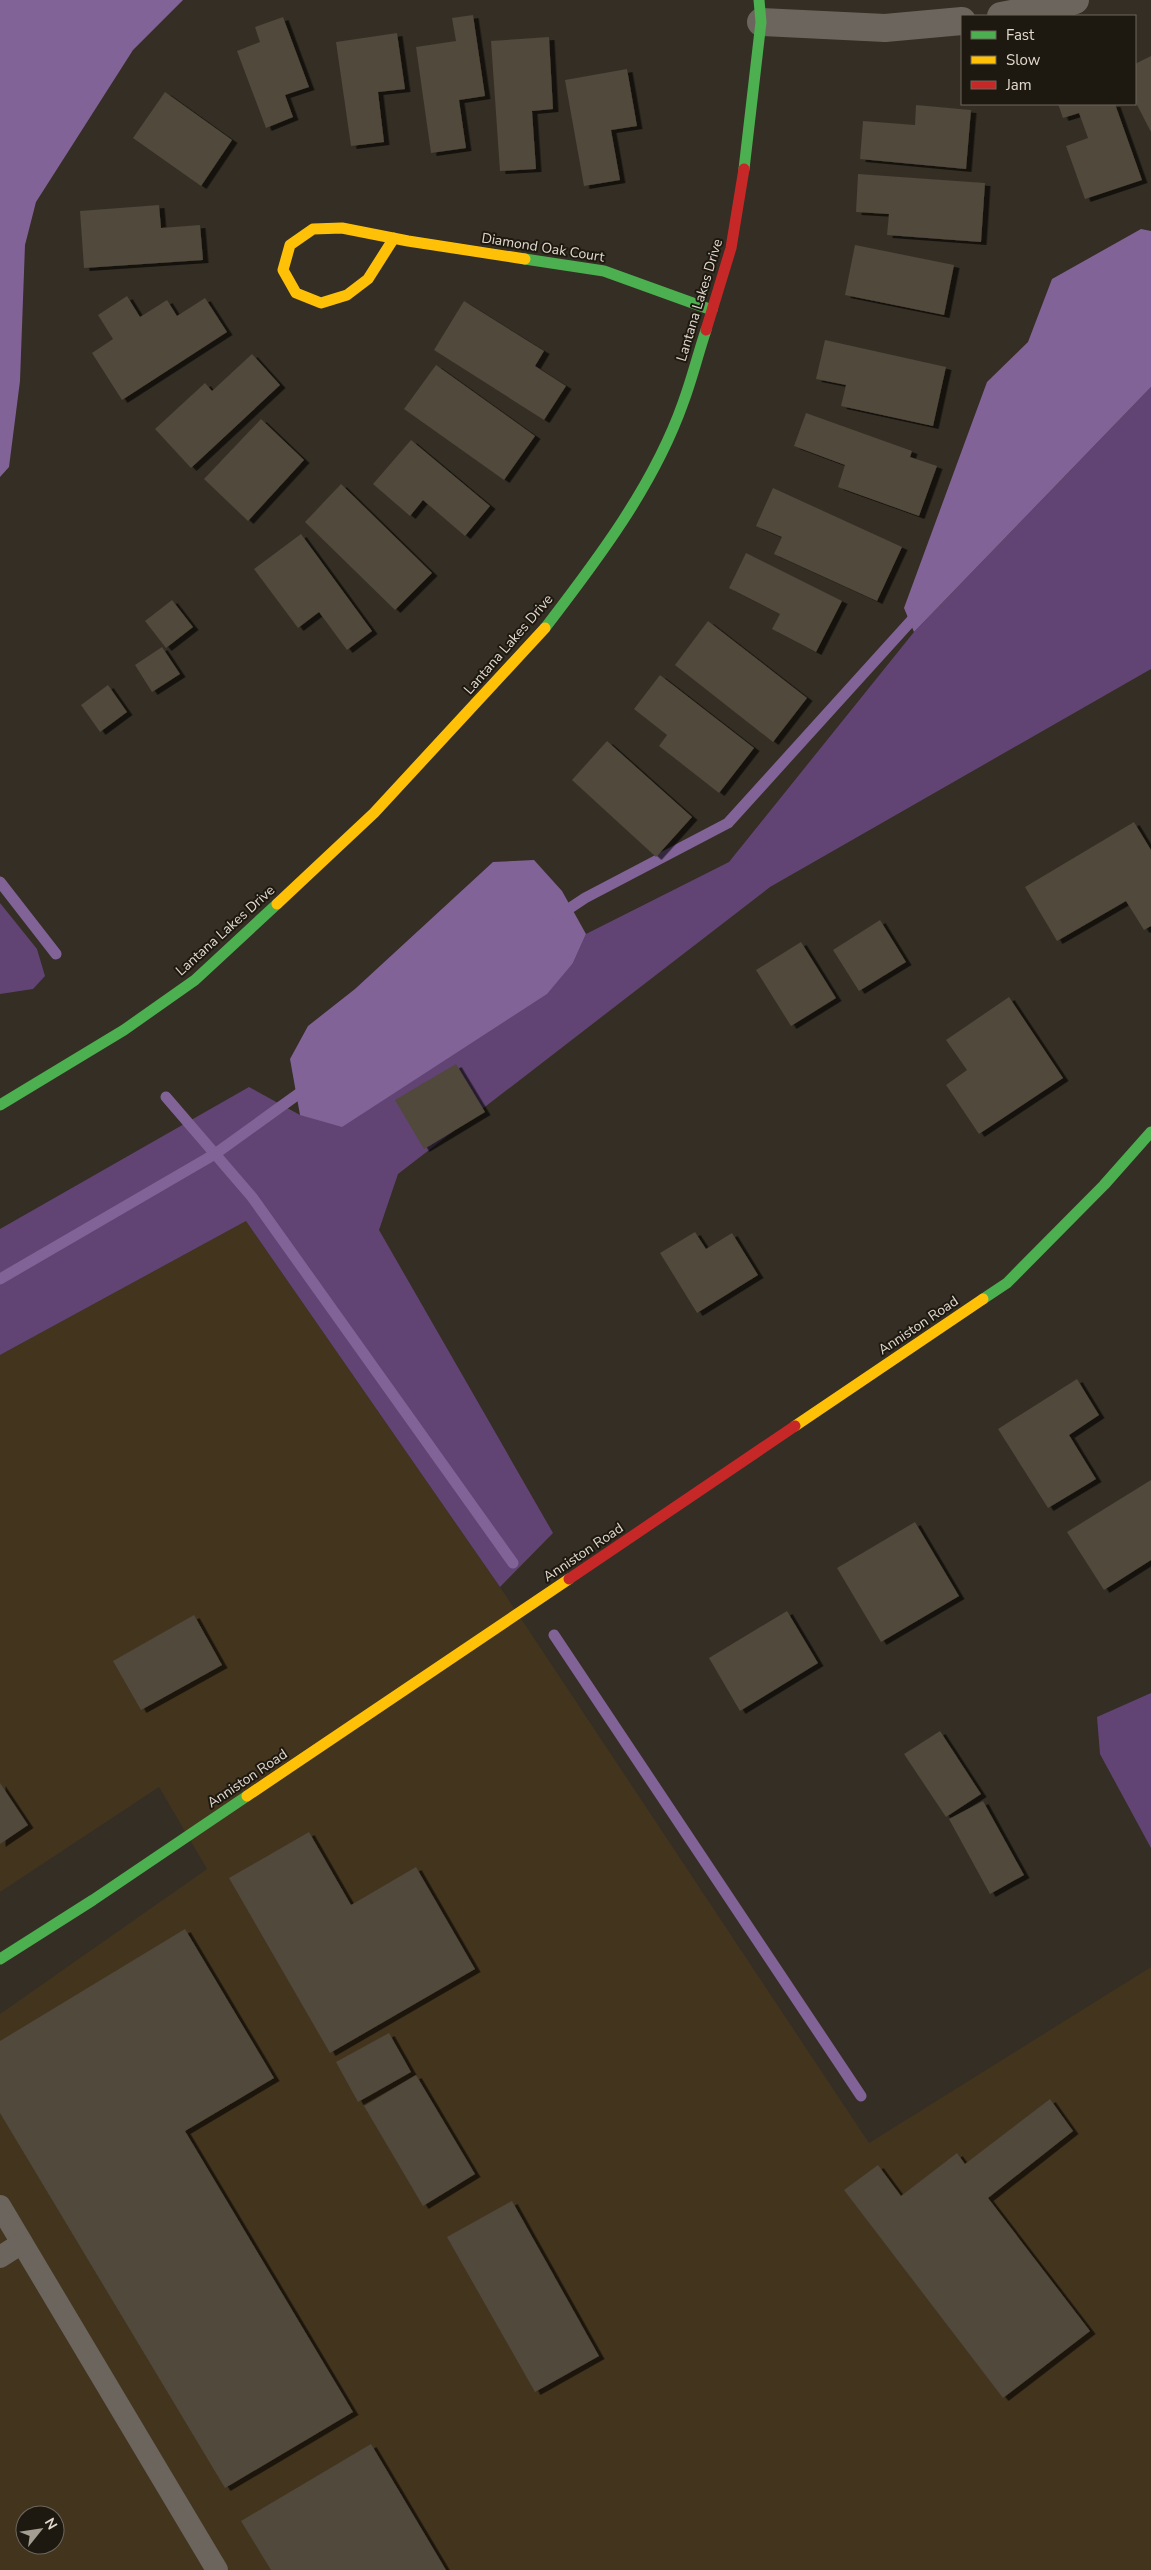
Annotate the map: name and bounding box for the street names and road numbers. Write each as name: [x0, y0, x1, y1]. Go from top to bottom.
street label: Diamond Oak Court: [480, 228, 606, 267]
street label: Lantana Lakes Drive: [672, 237, 727, 364]
street label: Lantana Lakes Drive: [460, 590, 557, 699]
street label: Lantana Lakes Drive: [172, 881, 279, 980]
street label: Anniston Road: [875, 1292, 962, 1359]
street label: Anniston Road: [540, 1519, 627, 1586]
street label: Anniston Road: [204, 1745, 291, 1812]

